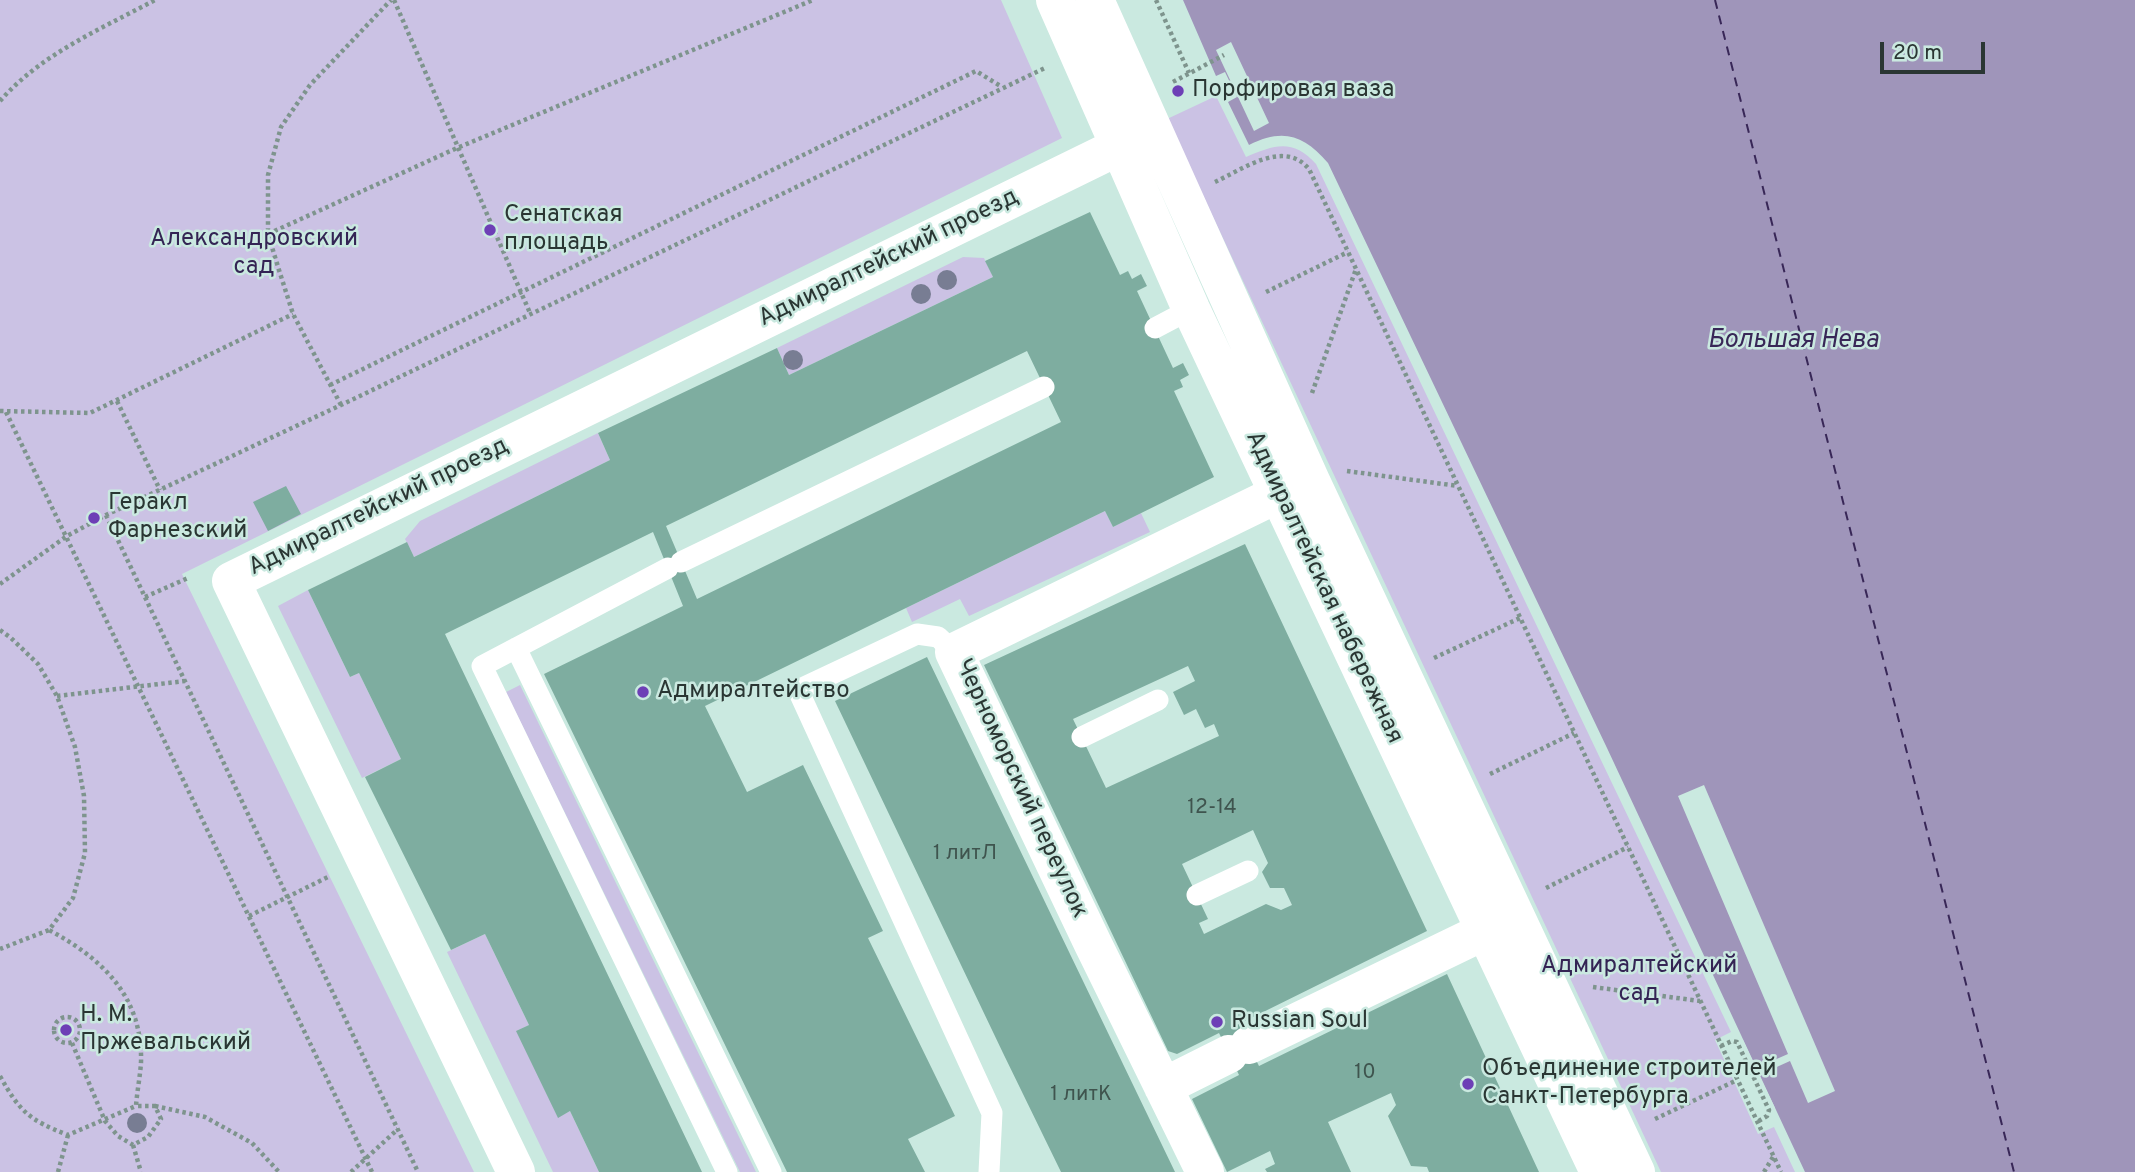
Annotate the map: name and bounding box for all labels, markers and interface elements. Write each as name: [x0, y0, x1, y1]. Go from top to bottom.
scale bar: [1883, 28, 1988, 72]
text: 20 m: [1893, 40, 1942, 67]
place label: Порфировая ваза: [1192, 77, 1394, 105]
marker: Порфировая ваза: [1170, 83, 1186, 99]
street label: Адмиралтейский проезд: [754, 183, 1024, 335]
place label: Сенатская площадь: [504, 202, 623, 258]
marker: Сенатская площадь: [482, 222, 498, 238]
park label: Александровский сад: [150, 226, 358, 282]
water label: Большая Нева: [1707, 326, 1879, 358]
street label: Адмиралтейская набережная: [1238, 427, 1408, 749]
street label: Адмиралтейский проезд: [244, 432, 514, 584]
place label: Геракл Фарнезский: [108, 490, 247, 546]
marker: Геракл Фарнезский: [86, 510, 102, 526]
street label: Черноморский переулок: [947, 655, 1093, 923]
place label: Адмиралтейство: [657, 678, 850, 706]
marker: Адмиралтейство: [635, 684, 651, 700]
house number: 12-14: [1187, 796, 1237, 822]
house number: 1 литЛ: [933, 842, 997, 868]
park label: Адмиралтейский сад: [1541, 953, 1737, 1009]
place label: Н. М. Пржевальский: [80, 1002, 251, 1058]
place label: Russian Soul: [1231, 1008, 1368, 1036]
marker: Russian Soul: [1209, 1014, 1225, 1030]
marker: Н. М. Пржевальский: [58, 1022, 74, 1038]
place label: Объединение строителей Санкт-Петербурга: [1482, 1056, 1777, 1112]
house number: 10: [1354, 1061, 1376, 1087]
marker: Объединение строителей Санкт-Петербурга: [1460, 1076, 1476, 1092]
house number: 1 литК: [1050, 1083, 1112, 1109]

